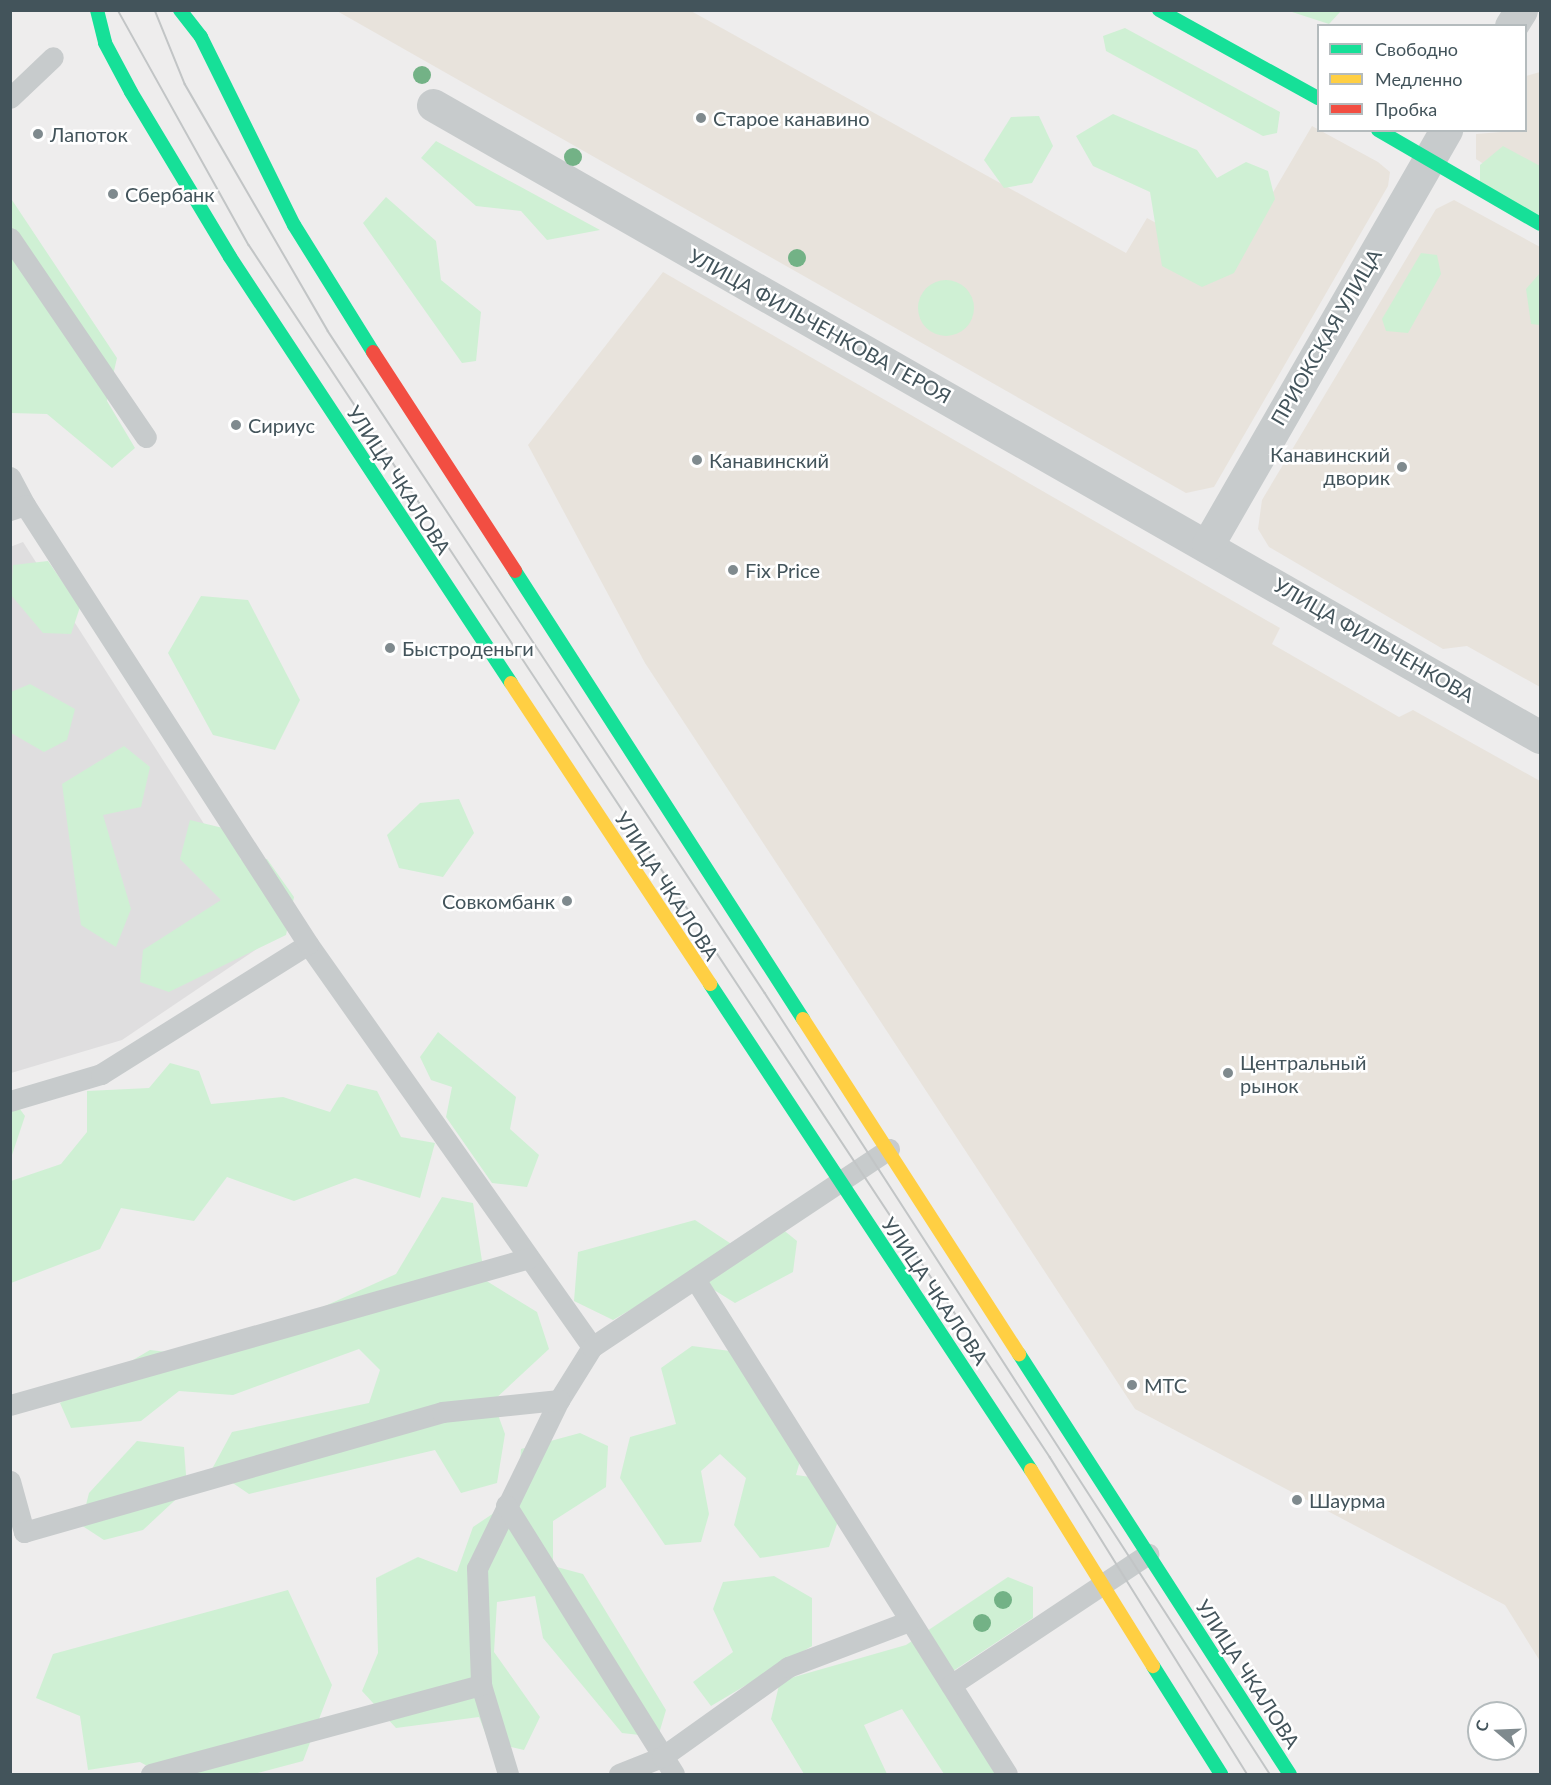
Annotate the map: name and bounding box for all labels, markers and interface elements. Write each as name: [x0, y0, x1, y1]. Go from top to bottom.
legend: [1317, 24, 1527, 132]
text: Свободно: [1375, 38, 1458, 60]
text: Медленно: [1375, 68, 1463, 90]
text: Пробка: [1375, 98, 1437, 120]
place label: Старое канавино: [713, 106, 870, 130]
marker: Старое канавино: [694, 111, 708, 125]
place label: Лапоток: [50, 122, 128, 146]
marker: Лапоток: [31, 127, 45, 141]
place label: Сбербанк: [125, 182, 215, 206]
marker: Сбербанк: [106, 187, 120, 201]
street label: УЛИЦА ФИЛЬЧЕНКОВА ГЕРОЯ: [685, 244, 955, 408]
street label: ПРИОКСКАЯ УЛИЦА: [1266, 245, 1386, 429]
street label: УЛИЦА ЧКАЛОВА: [342, 401, 456, 559]
place label: Сириус: [248, 413, 315, 437]
marker: Сириус: [229, 418, 243, 432]
place label: Канавинский дворик: [1270, 443, 1390, 490]
place label: Канавинский: [709, 448, 829, 472]
marker: Канавинский: [690, 453, 704, 467]
marker: Канавинский дворик: [1395, 460, 1409, 474]
place label: Fix Price: [745, 558, 820, 582]
marker: Fix Price: [726, 563, 740, 577]
street label: УЛИЦА ФИЛЬЧЕНКОВА: [1269, 573, 1479, 707]
place label: Быстроденьги: [402, 636, 534, 660]
marker: Быстроденьги: [383, 641, 397, 655]
street label: УЛИЦА ЧКАЛОВА: [610, 807, 724, 965]
place label: Совкомбанк: [442, 889, 555, 913]
marker: Совкомбанк: [560, 894, 574, 908]
place label: Центральный рынок: [1240, 1050, 1367, 1097]
marker: Центральный рынок: [1221, 1066, 1235, 1080]
street label: УЛИЦА ЧКАЛОВА: [877, 1213, 993, 1369]
place label: МТС: [1144, 1373, 1187, 1397]
marker: МТС: [1125, 1378, 1139, 1392]
place label: Шаурма: [1309, 1488, 1385, 1512]
marker: Шаурма: [1290, 1493, 1304, 1507]
street label: УЛИЦА ЧКАЛОВА: [1191, 1595, 1305, 1753]
north arrow: [1467, 1701, 1527, 1761]
text: С: [1471, 1718, 1492, 1734]

